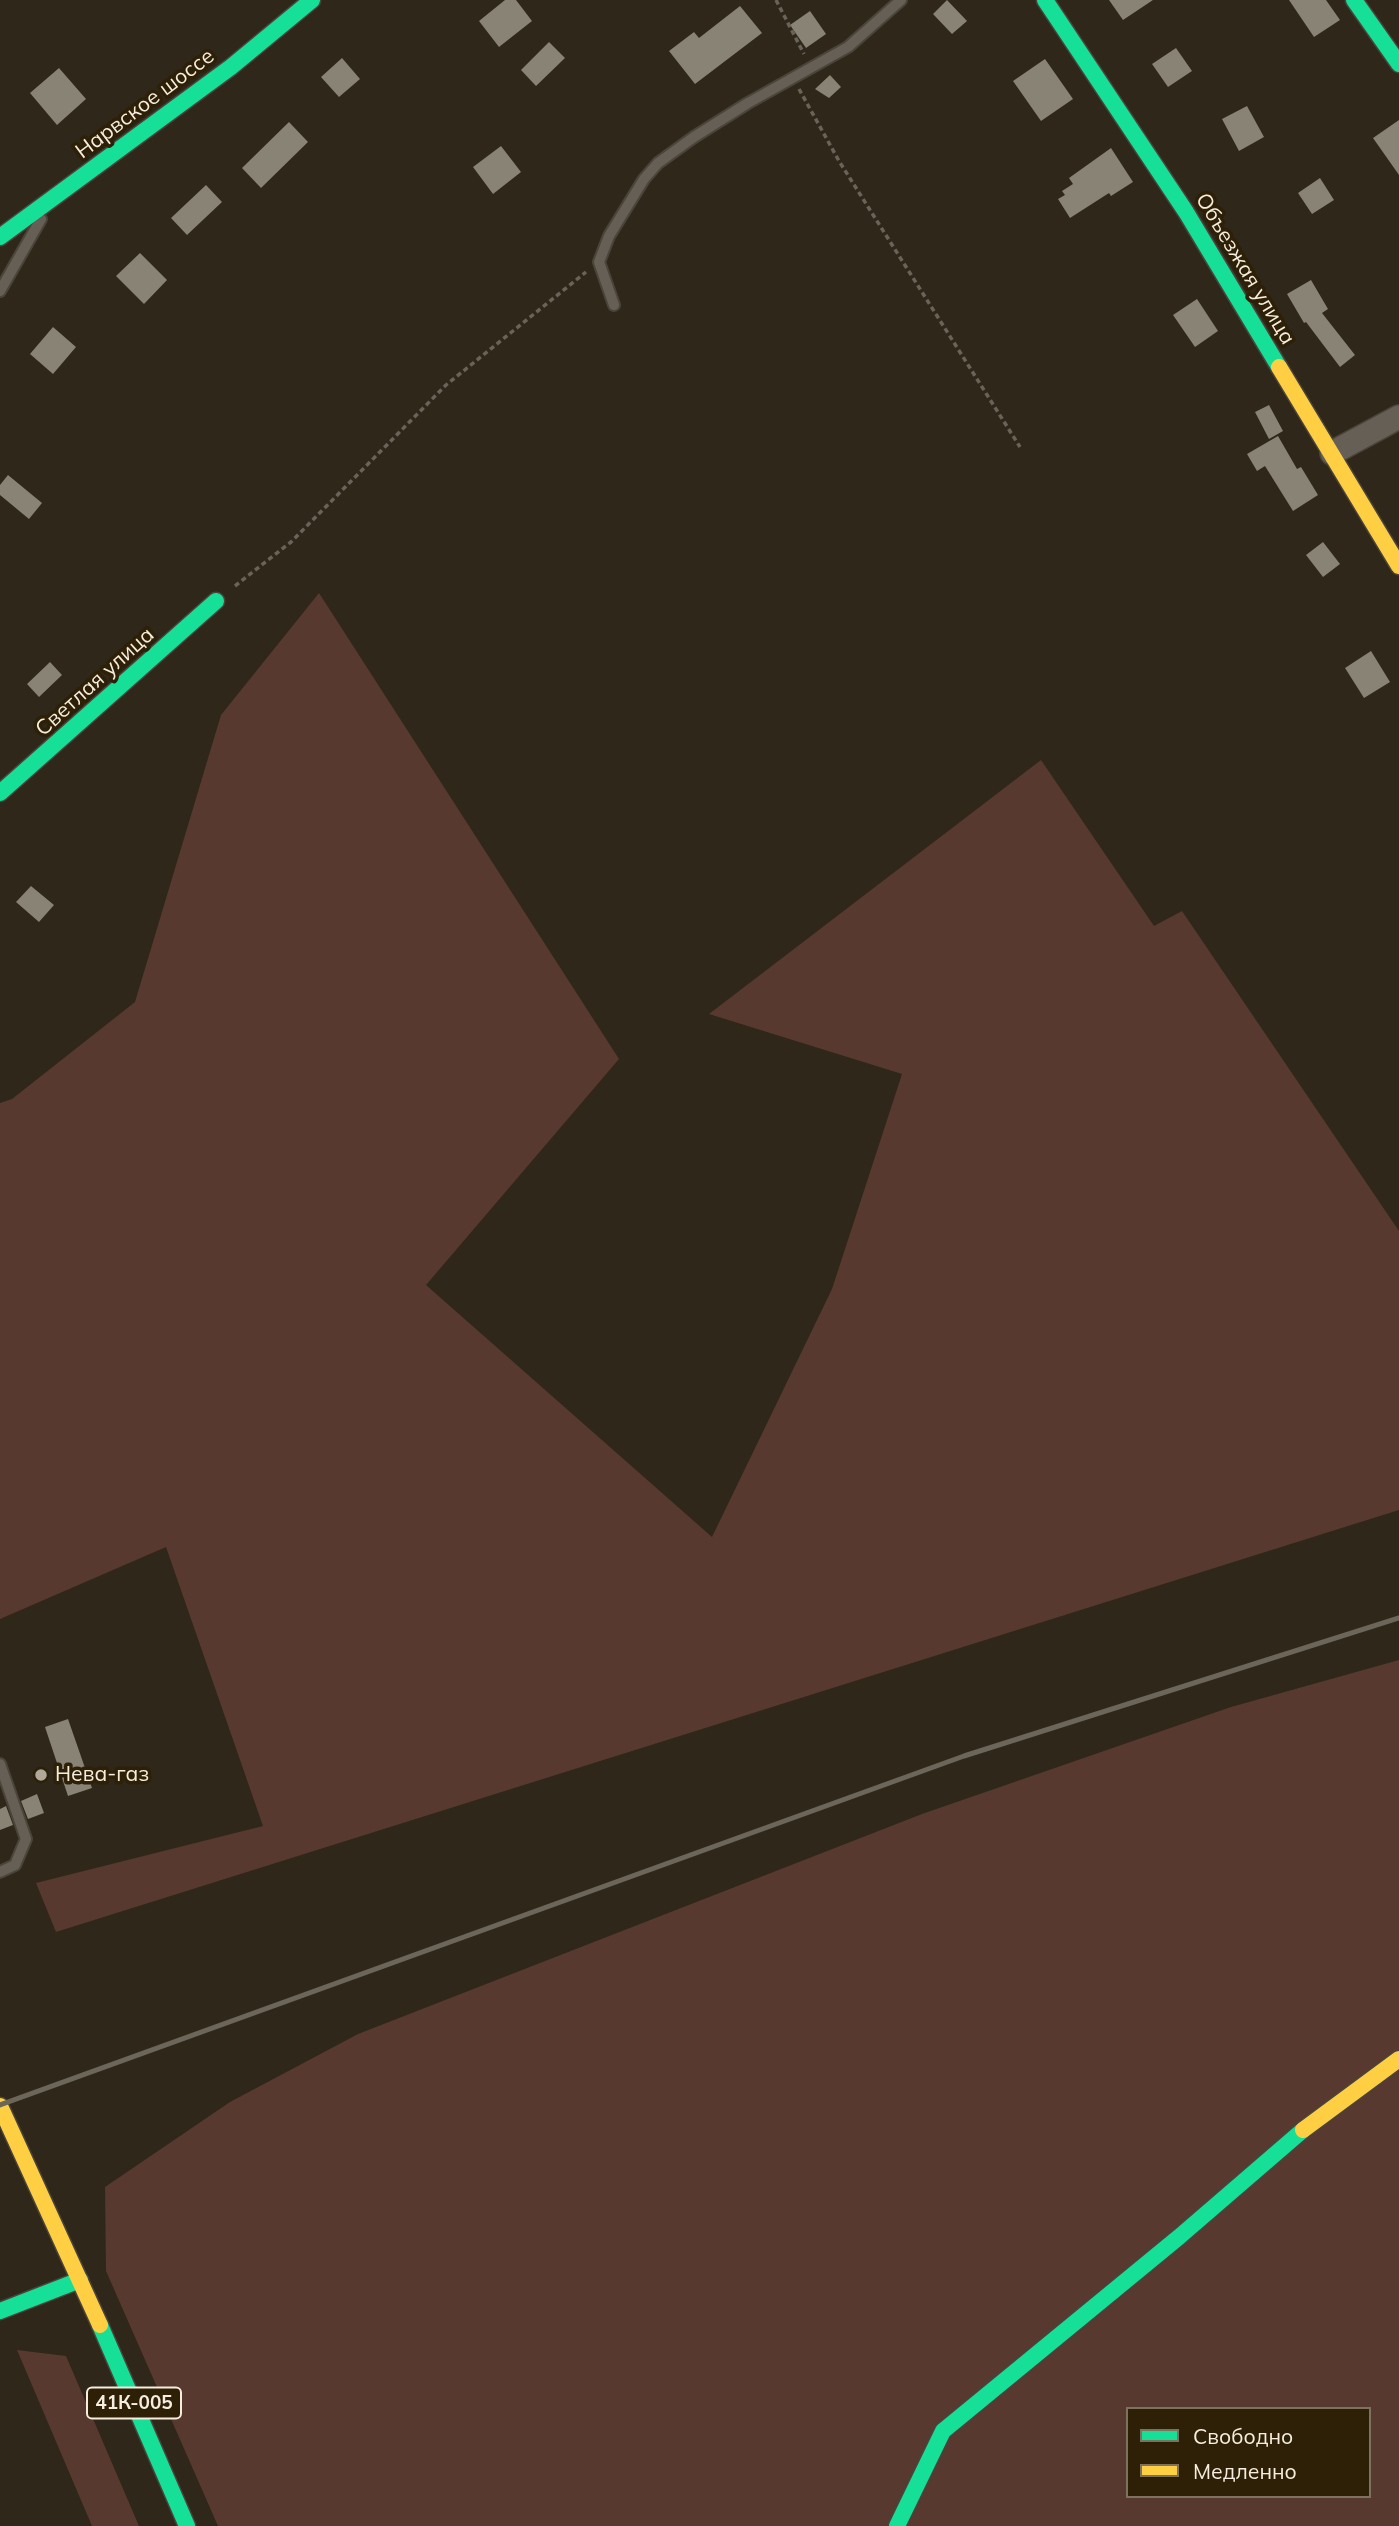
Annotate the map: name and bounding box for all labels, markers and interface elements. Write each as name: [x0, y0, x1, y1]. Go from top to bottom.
street label: Нарвское шоссе: [71, 44, 219, 164]
street label: Объезжая улица: [1190, 189, 1300, 349]
street label: Светлая улица: [31, 622, 159, 742]
place label: Нева-газ: [55, 1762, 149, 1788]
marker: Нева-газ: [33, 1767, 49, 1783]
road number: 41К-005: [87, 2388, 181, 2418]
legend: [1126, 2407, 1371, 2498]
text: Свободно: [1193, 2423, 1293, 2449]
text: Медленно: [1193, 2458, 1297, 2484]

